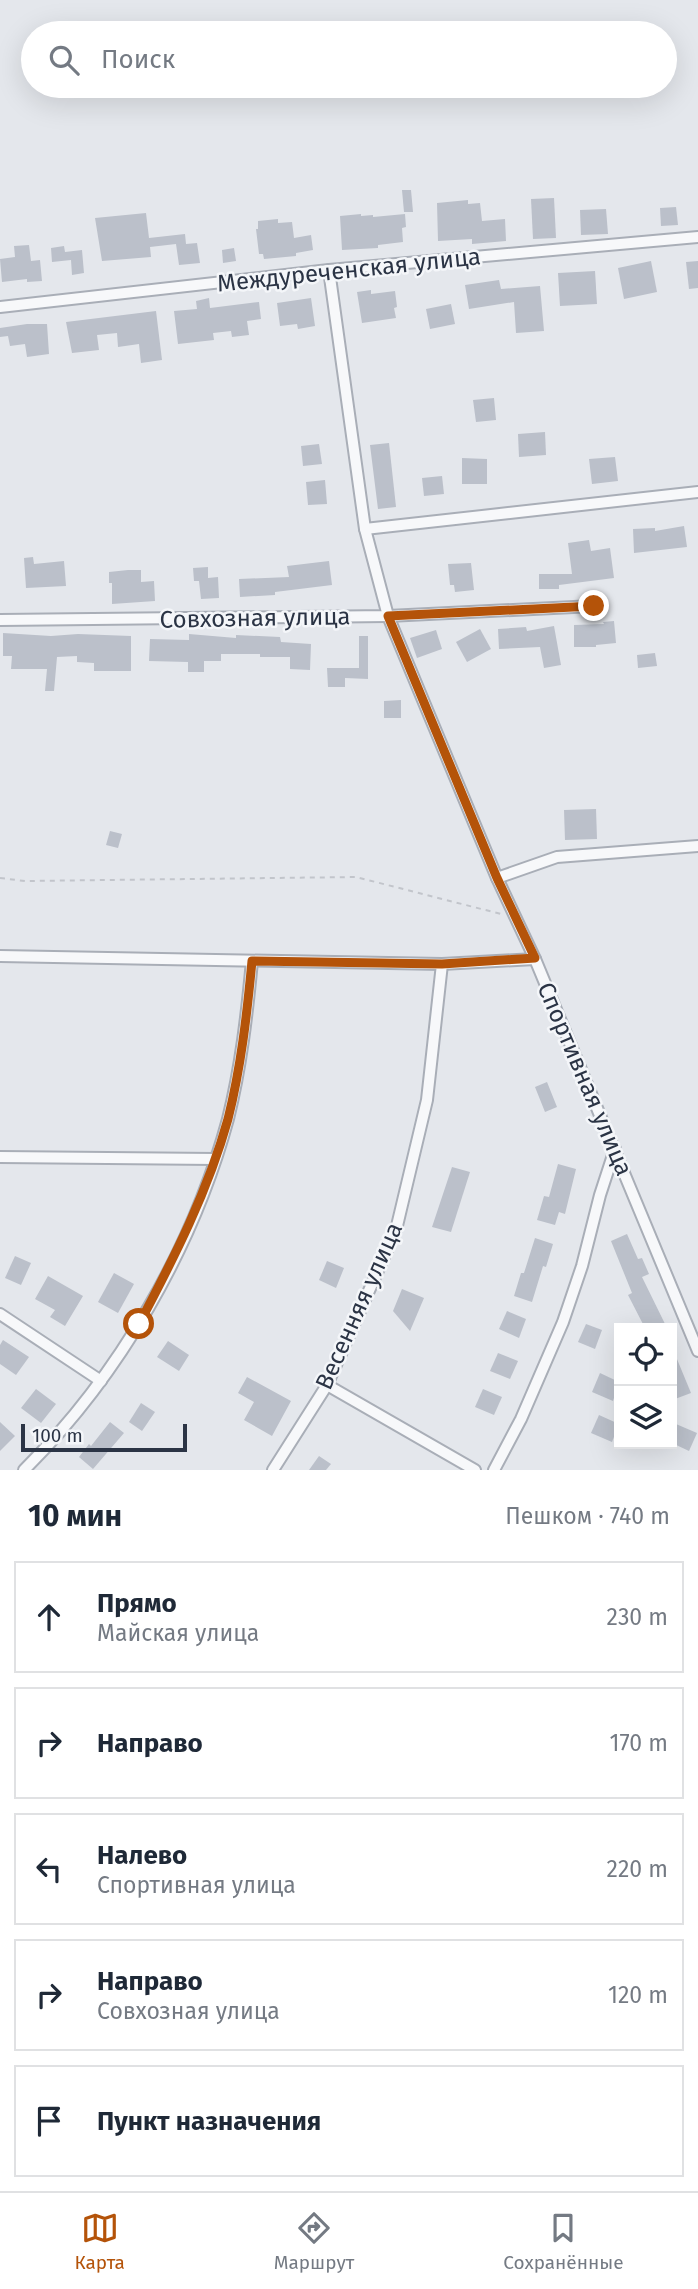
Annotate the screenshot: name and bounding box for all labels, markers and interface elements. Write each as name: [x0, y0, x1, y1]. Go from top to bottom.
search box: [21, 21, 677, 98]
icon: search: [45, 41, 83, 79]
text: Поиск: [101, 44, 175, 75]
street label: Междуреченская улица: [216, 242, 482, 298]
route end: [578, 590, 609, 621]
street label: Совхозная улица: [159, 602, 351, 634]
street label: Спортивная улица: [532, 978, 638, 1180]
street label: Весенняя улица: [310, 1218, 408, 1394]
route start: [123, 1308, 154, 1339]
map controls: [614, 1323, 677, 1449]
button: locate: [614, 1323, 677, 1386]
button: layers: [614, 1386, 677, 1449]
scale bar: [21, 1421, 187, 1453]
text: 100 m: [32, 1424, 83, 1447]
text: 10 мин: [28, 1498, 122, 1534]
text: Пешком · 740 m: [505, 1502, 670, 1530]
text: Прямо: [97, 1588, 177, 1619]
icon: ahead: [30, 1598, 68, 1636]
text: 230 m: [607, 1603, 668, 1631]
text: Майская улица: [97, 1619, 259, 1647]
icon: right: [30, 1724, 68, 1762]
text: Направо: [97, 1728, 203, 1759]
text: 170 m: [609, 1729, 668, 1757]
text: Налево: [97, 1840, 187, 1871]
icon: left: [30, 1850, 68, 1888]
text: 220 m: [607, 1855, 668, 1883]
text: Спортивная улица: [97, 1871, 296, 1899]
text: Направо: [97, 1966, 203, 1997]
icon: right: [30, 1976, 68, 2014]
text: 120 m: [608, 1981, 668, 2009]
text: Совхозная улица: [97, 1997, 280, 2025]
icon: arrive: [30, 2102, 68, 2140]
text: Пункт назначения: [97, 2106, 321, 2137]
tab: Карта: [74, 2209, 125, 2274]
tab: Маршрут: [274, 2209, 354, 2274]
tab: Сохранённые: [503, 2209, 624, 2274]

